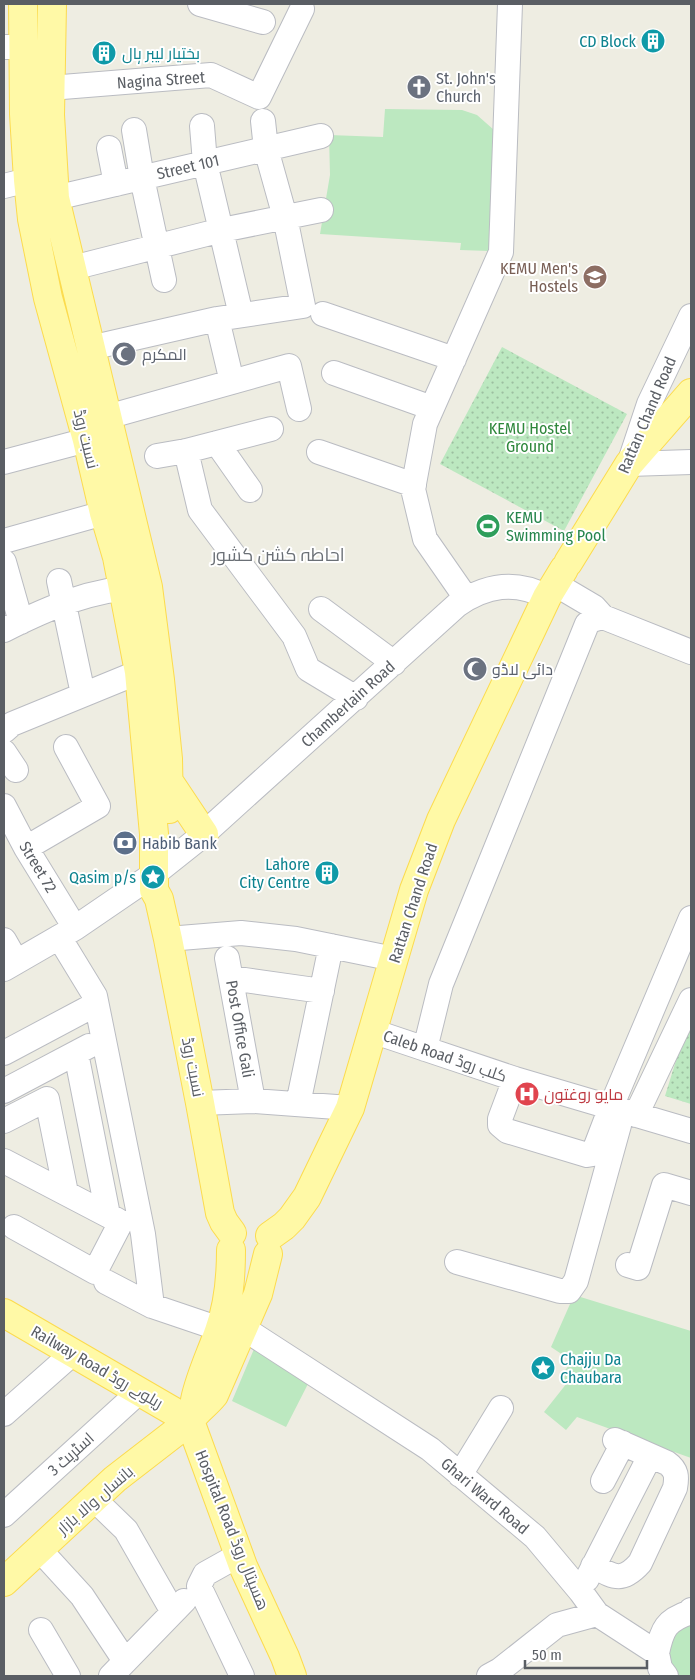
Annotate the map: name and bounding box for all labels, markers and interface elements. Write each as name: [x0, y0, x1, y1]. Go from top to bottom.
building icon: CD Block: [640, 28, 666, 54]
place label: CD Block: [579, 32, 637, 51]
building icon: بختیار لیبر ہال: [91, 40, 117, 66]
place label: بختیار لیبر ہال: [122, 44, 200, 64]
street label: Nagina Street: [116, 67, 206, 93]
place label: St. John's Church: [436, 69, 496, 106]
church icon: St. John's Church: [406, 74, 432, 100]
street label: Street 101: [155, 151, 221, 183]
place label: KEMU Men's Hostels: [500, 259, 578, 296]
school or university icon: KEMU Men's Hostels: [582, 264, 608, 290]
mosque icon: المکرم: [111, 341, 137, 367]
place label: المکرم: [142, 345, 187, 366]
street label: Rattan Chand Road: [614, 354, 680, 476]
street label: نسبت روڈ: [69, 407, 103, 471]
park label: KEMU Hostel Ground: [489, 419, 571, 456]
place label: KEMU Swimming Pool: [506, 508, 606, 545]
sports icon: KEMU Swimming Pool: [475, 513, 501, 539]
district label: احاطہ کشن کشور: [210, 544, 345, 566]
mosque icon: دائی لاڈو: [462, 656, 488, 682]
street label: Chamberlain Road: [297, 657, 399, 751]
place label: دائی لاڈو: [492, 660, 553, 680]
bank icon: Habib Bank: [112, 830, 138, 856]
place label: Habib Bank: [142, 834, 217, 853]
street label: Street 72: [15, 838, 61, 896]
street label: Rattan Chand Road: [385, 841, 441, 965]
place label: Lahore City Centre: [239, 855, 310, 892]
building icon: Lahore City Centre: [314, 860, 340, 886]
place icon: Qasim p/s: [140, 864, 166, 890]
place label: Qasim p/s: [69, 868, 136, 887]
street label: Post Office Gali: [222, 979, 258, 1079]
street label: Caleb Road کلب روڈ: [381, 1026, 509, 1086]
street label: نسبت روڈ: [178, 1036, 208, 1098]
hospital icon: مایو روغتون: [514, 1081, 540, 1107]
place label: مایو روغتون: [544, 1085, 623, 1105]
street label: Railway Road ریلوے روڈ: [28, 1322, 166, 1412]
place label: Chajju Da Chaubara: [560, 1350, 622, 1387]
place icon: Chajju Da Chaubara: [530, 1355, 556, 1381]
street label: اسٹریٹ 3: [44, 1428, 98, 1480]
street label: Hospital Road ھسپتال روڈ: [190, 1447, 273, 1613]
street label: Ghari Ward Road: [437, 1454, 533, 1538]
street label: بانساں والا بازار: [52, 1462, 138, 1540]
scale bar: [525, 1638, 648, 1670]
text: 50 m: [532, 1646, 562, 1664]

